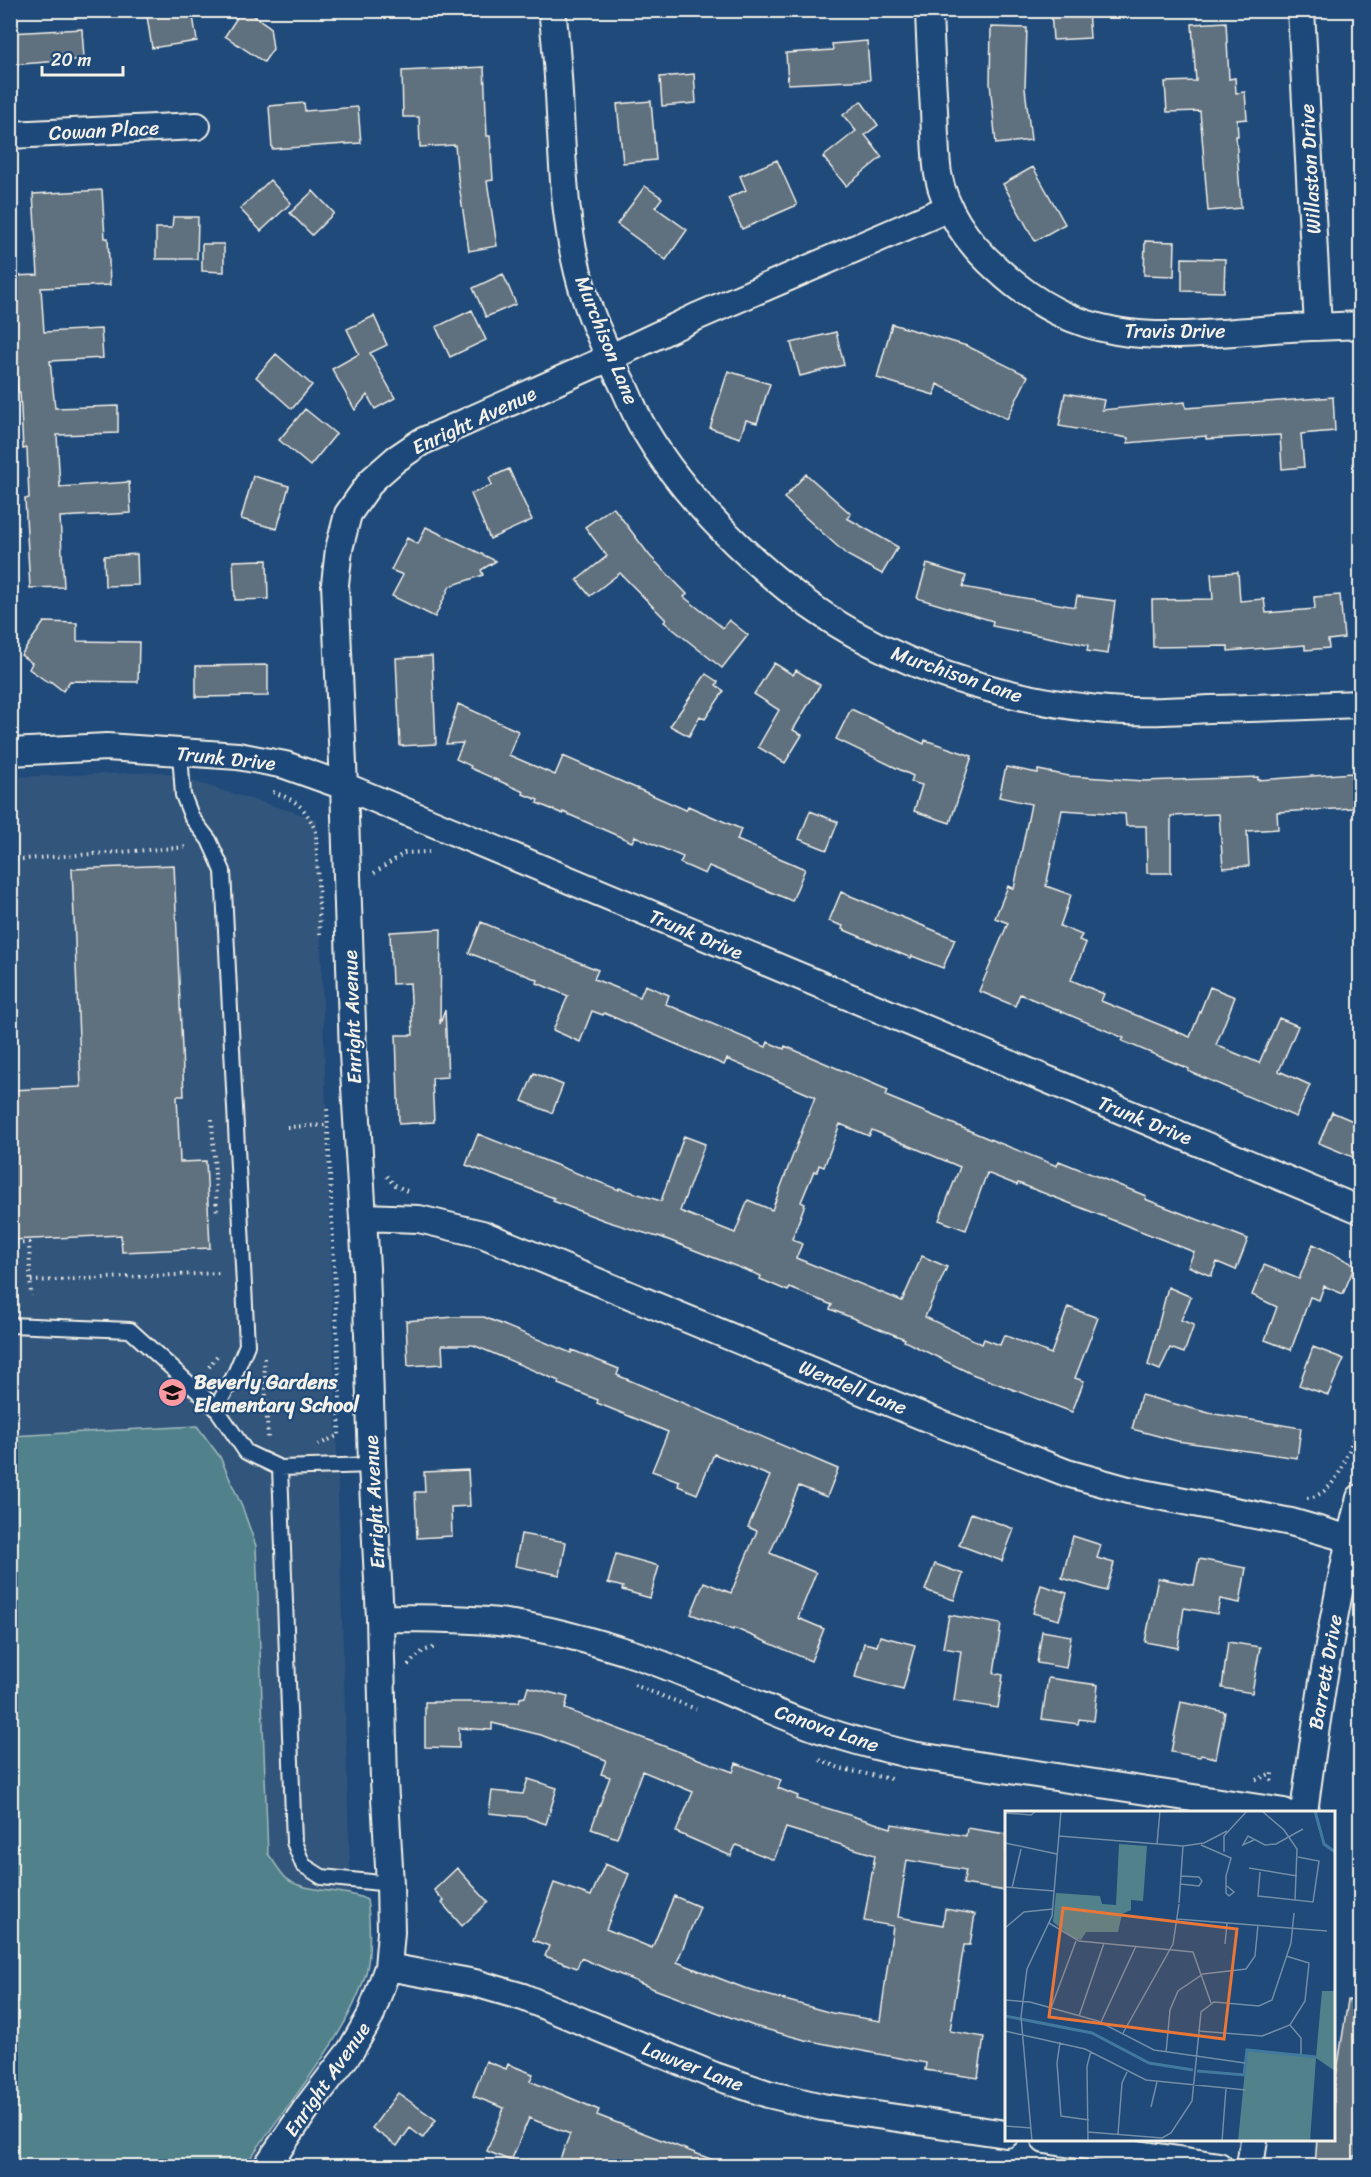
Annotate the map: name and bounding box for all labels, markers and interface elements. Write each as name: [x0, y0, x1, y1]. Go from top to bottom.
scale bar: [42, 39, 123, 77]
text: 20 m: [51, 44, 91, 76]
street label: Willaston Drive: [1290, 103, 1331, 235]
street label: Cowan Place: [48, 110, 160, 151]
street label: Murchison Lane: [565, 270, 648, 410]
street label: Travis Drive: [1124, 314, 1226, 349]
street label: Enright Avenue: [406, 376, 543, 465]
street label: Murchison Lane: [886, 636, 1027, 713]
street label: Trunk Drive: [175, 736, 278, 781]
street label: Trunk Drive: [643, 899, 749, 970]
street label: Enright Avenue: [333, 949, 372, 1085]
street label: Trunk Drive: [1092, 1086, 1198, 1155]
street label: Wendell Lane: [793, 1350, 912, 1425]
place label: Beverly Gardens Elementary School: [194, 1365, 360, 1423]
school or university icon: Beverly Gardens Elementary School: [157, 1377, 189, 1409]
street label: Enright Avenue: [353, 1434, 395, 1570]
street label: Barrett Drive: [1298, 1612, 1353, 1732]
street label: Canova Lane: [770, 1694, 884, 1763]
inset map: [1005, 1811, 1335, 2141]
street label: Enright Avenue: [275, 2014, 380, 2144]
street label: Lawver Lane: [637, 2031, 749, 2102]

